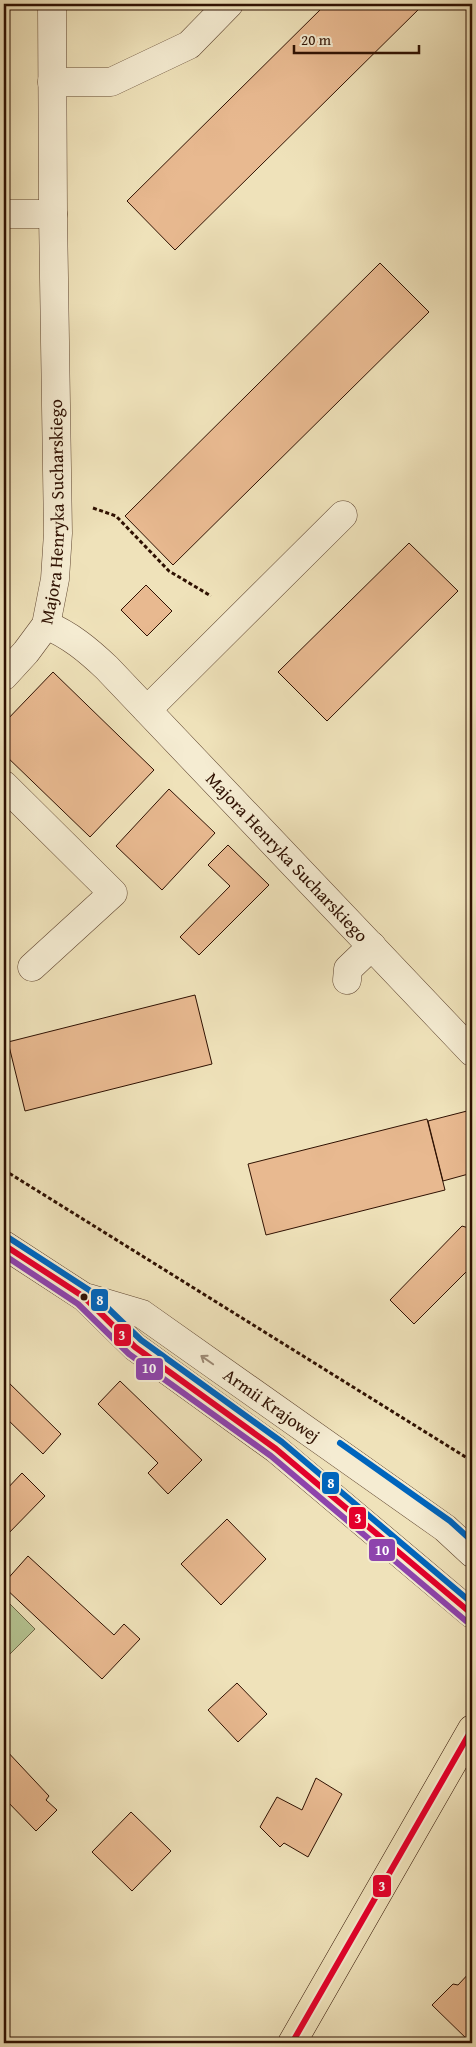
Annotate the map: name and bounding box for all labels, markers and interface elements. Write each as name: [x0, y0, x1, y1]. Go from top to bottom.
scale bar: [294, 22, 418, 54]
text: 20 m: [301, 29, 332, 50]
street label: Majora Henryka Sucharskiego: [32, 399, 71, 627]
street label: Majora Henryka Sucharskiego: [200, 766, 375, 948]
line badge: 8: [90, 1288, 109, 1312]
text: 8: [96, 1290, 104, 1310]
unlabelled marker: [79, 1292, 89, 1302]
line badge: 3: [113, 1323, 132, 1347]
text: 3: [118, 1325, 126, 1345]
one-way arrow: [200, 1355, 214, 1365]
line badge: 10: [135, 1357, 164, 1381]
text: 10: [142, 1358, 156, 1378]
street label: Armii Krajowej: [218, 1361, 326, 1449]
line badge: 8: [321, 1471, 340, 1495]
text: 8: [327, 1473, 335, 1493]
line badge: 3: [348, 1506, 367, 1530]
text: 3: [354, 1508, 362, 1528]
line badge: 10: [368, 1538, 396, 1562]
text: 10: [375, 1540, 389, 1560]
line badge: 3: [372, 1874, 392, 1898]
text: 3: [378, 1876, 386, 1896]

